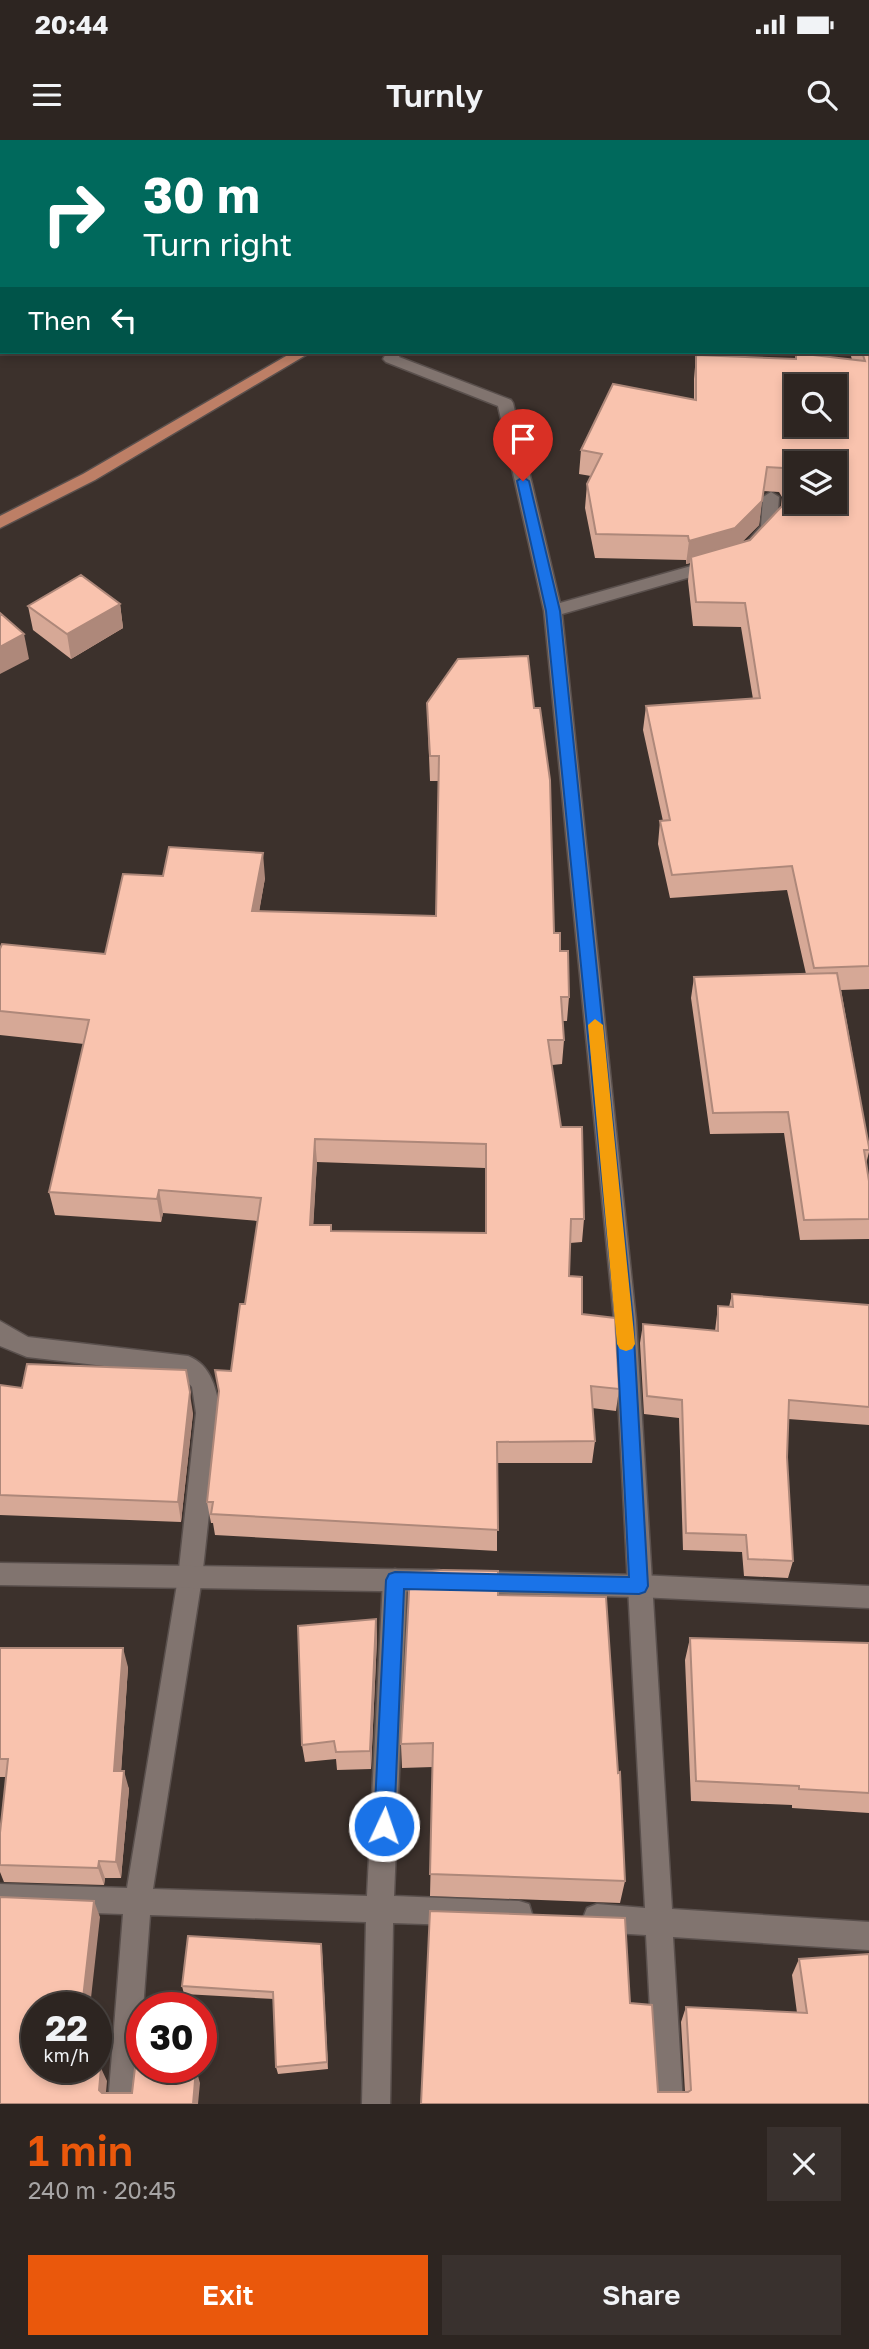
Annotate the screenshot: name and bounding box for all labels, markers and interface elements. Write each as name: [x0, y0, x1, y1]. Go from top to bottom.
text: 20:44: [35, 9, 109, 40]
icon: menu: [28, 76, 66, 114]
text: Turnly: [386, 76, 483, 114]
icon: search: [803, 76, 841, 114]
text: 30 m: [143, 165, 260, 224]
icon: right: [28, 168, 119, 259]
text: Turn right: [143, 225, 292, 263]
icon: left: [105, 301, 143, 339]
text: Then: [28, 305, 91, 336]
map controls: [784, 374, 847, 514]
button: search: [784, 374, 847, 437]
pin: [493, 409, 553, 481]
icon: arrive: [504, 420, 542, 458]
button: layers: [784, 451, 847, 514]
position arrow: [347, 1789, 421, 1863]
speed limit sign: 30: [126, 1992, 217, 2083]
text: 22: [45, 2007, 88, 2049]
text: km/h: [44, 2044, 89, 2066]
text: 1 min: [28, 2125, 133, 2175]
button: close: [767, 2127, 841, 2201]
text: 240 m · 20:45: [28, 2176, 176, 2204]
button: Exit: [28, 2255, 428, 2335]
button: Share: [442, 2255, 841, 2335]

